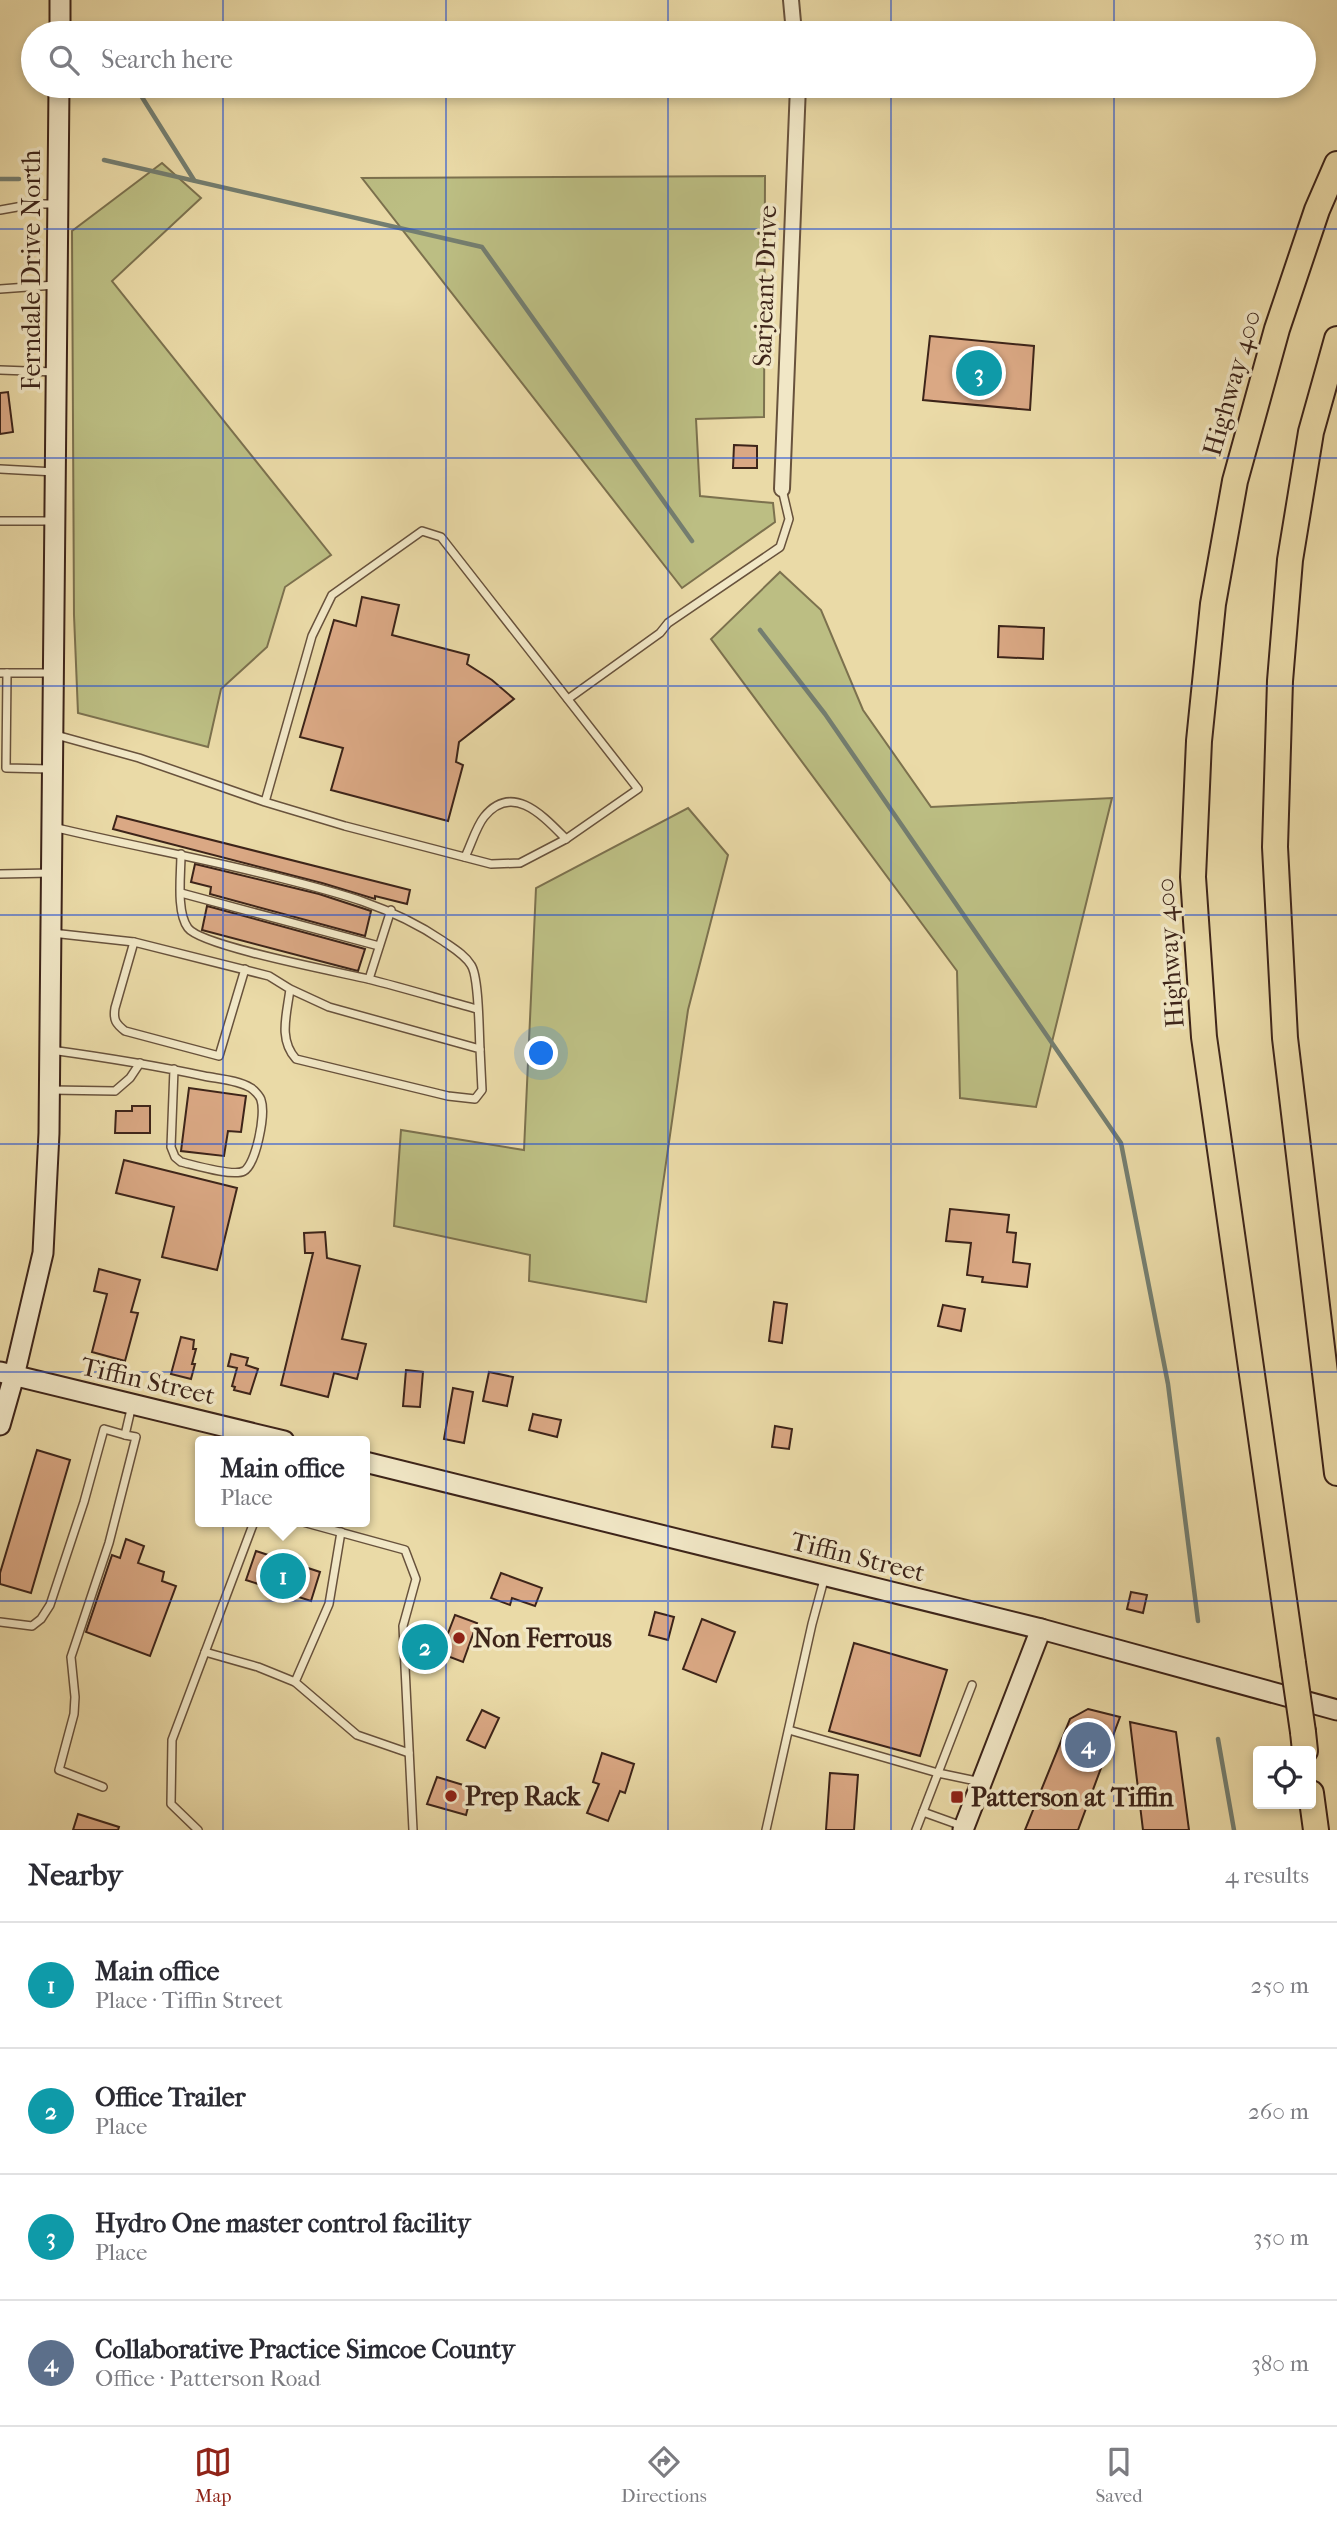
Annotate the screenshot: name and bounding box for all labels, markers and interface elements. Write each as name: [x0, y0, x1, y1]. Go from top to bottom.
search box: [21, 21, 1316, 98]
icon: search: [45, 41, 83, 79]
text: Search here: [101, 44, 233, 75]
street label: Ferndale Drive North: [16, 149, 47, 390]
street label: Sarjeant Drive: [747, 205, 783, 367]
street label: Highway 400: [1196, 307, 1268, 459]
pin: 3: [956, 347, 1002, 399]
street label: Highway 400: [1149, 877, 1191, 1029]
your location: [524, 1036, 558, 1070]
street label: Tiffin Street: [78, 1351, 219, 1412]
popup: [195, 1436, 370, 1527]
text: Main office: [220, 1453, 345, 1484]
text: Place: [220, 1484, 273, 1511]
street label: Tiffin Street: [788, 1525, 929, 1589]
pin: 1: [260, 1550, 306, 1602]
pin: 2: [402, 1621, 448, 1673]
place label: Non Ferrous: [473, 1623, 612, 1654]
marker: Non Ferrous: [451, 1630, 467, 1646]
pin: 4: [1065, 1719, 1111, 1771]
map controls: [1253, 1746, 1316, 1809]
button: locate: [1253, 1746, 1316, 1809]
place label: Prep Rack: [465, 1781, 582, 1812]
place label: Patterson at Tiffin: [971, 1782, 1175, 1813]
marker: Prep Rack: [443, 1788, 459, 1804]
marker: Patterson at Tiffin: [949, 1789, 965, 1805]
text: Nearby: [28, 1858, 123, 1893]
text: 4 results: [1225, 1862, 1309, 1889]
text: Main office: [95, 1956, 219, 1987]
text: 1: [47, 1972, 55, 1999]
text: 250 m: [1251, 1972, 1309, 1999]
text: Place · Tiffin Street: [95, 1987, 283, 2014]
text: Office Trailer: [95, 2082, 246, 2113]
text: 2: [45, 2098, 57, 2125]
text: 260 m: [1248, 2098, 1309, 2125]
text: Place: [95, 2113, 147, 2140]
text: Hydro One master control facility: [95, 2208, 471, 2239]
text: 3: [46, 2224, 56, 2251]
text: 350 m: [1253, 2224, 1309, 2251]
text: Place: [95, 2239, 147, 2266]
text: Collaborative Practice Simcoe County: [95, 2334, 515, 2365]
text: 4: [44, 2350, 58, 2377]
text: 380 m: [1251, 2350, 1309, 2377]
text: Office · Patterson Road: [95, 2365, 321, 2392]
tab: Map: [194, 2443, 232, 2507]
tab: Directions: [621, 2443, 707, 2507]
tab: Saved: [1095, 2443, 1143, 2507]

